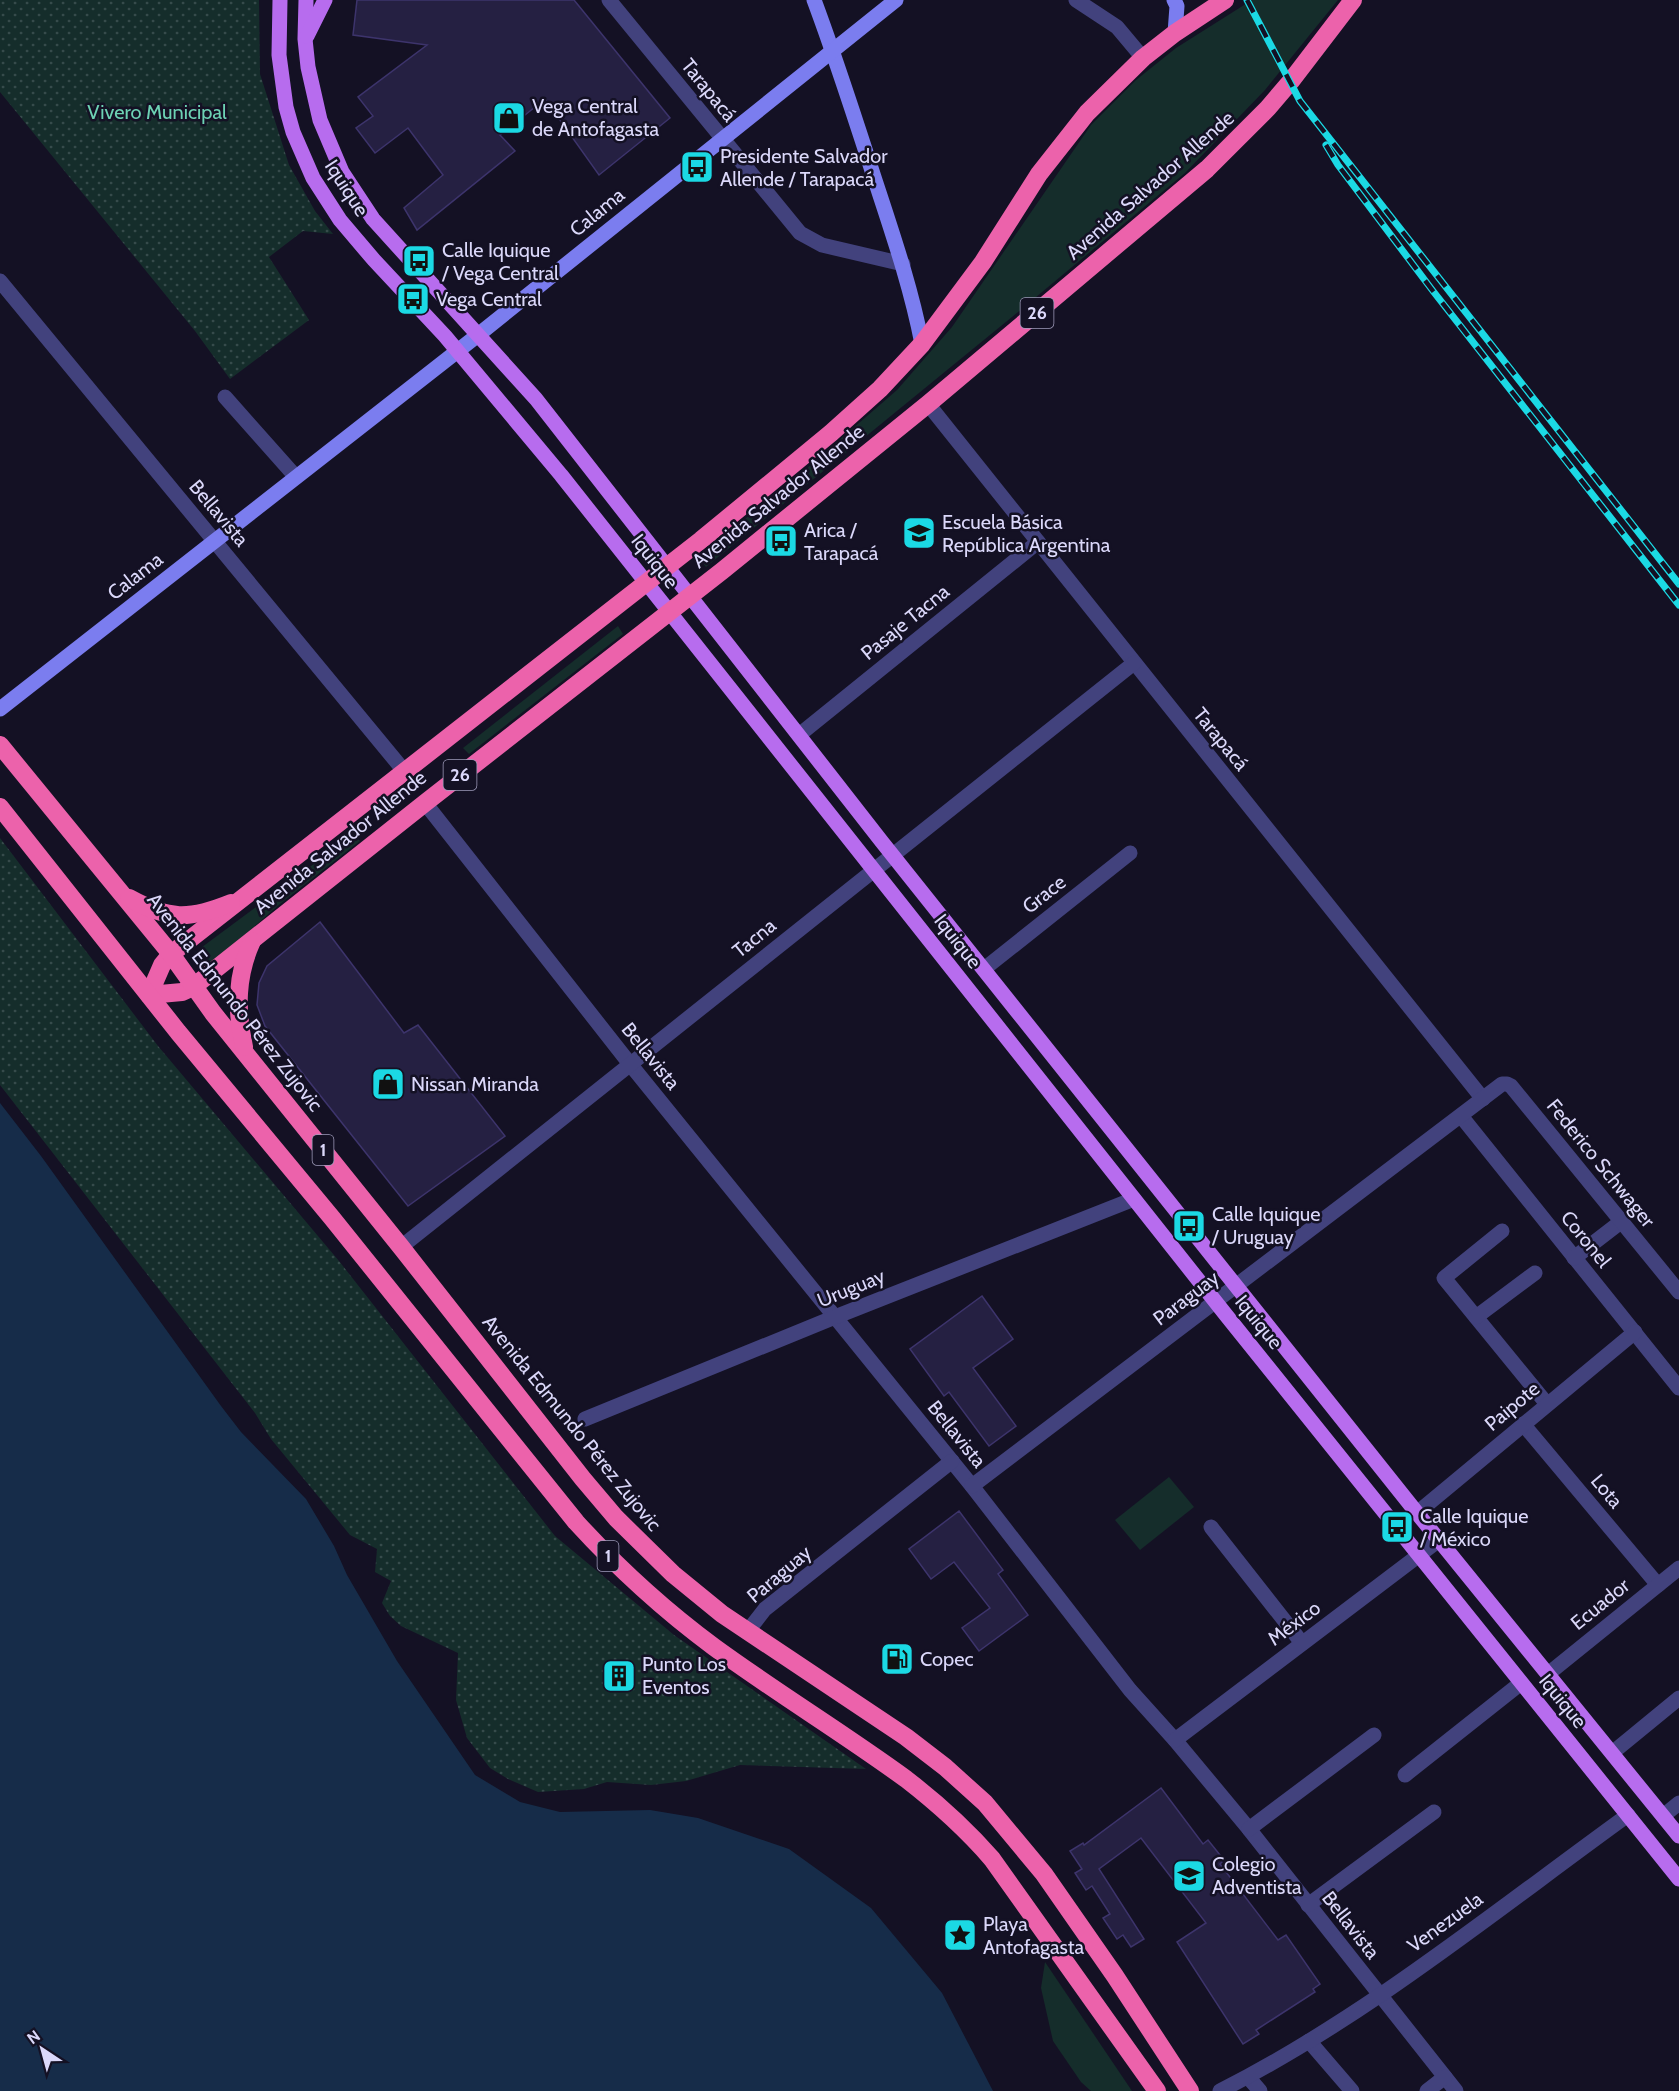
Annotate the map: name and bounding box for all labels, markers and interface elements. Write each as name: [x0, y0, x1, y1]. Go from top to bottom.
street label: Tarapacá: [676, 54, 742, 127]
place label: Vega Central de Antofagasta: [532, 94, 659, 141]
park label: Vivero Municipal: [87, 100, 227, 124]
shop icon: Vega Central de Antofagasta: [491, 100, 527, 136]
street label: Avenida Salvador Allende: [1061, 106, 1239, 264]
place label: Presidente Salvador Allende / Tarapacá: [720, 144, 888, 191]
bus stop icon: Presidente Salvador Allende / Tarapacá: [679, 149, 715, 185]
street label: Iquique: [320, 155, 374, 221]
street label: Calama: [565, 182, 629, 241]
place label: Calle Iquique / Vega Central: [441, 238, 559, 285]
bus stop icon: Calle Iquique / Vega Central: [401, 243, 437, 279]
bus stop icon: Vega Central: [395, 281, 431, 317]
place label: Vega Central: [436, 287, 542, 311]
road number: 26: [1020, 298, 1054, 328]
street label: Avenida Salvador Allende: [687, 419, 869, 573]
street label: Bellavista: [184, 475, 254, 551]
place label: Escuela Básica República Argentina: [942, 510, 1111, 557]
school or university icon: Escuela Básica República Argentina: [901, 515, 937, 551]
place label: Arica / Tarapacá: [804, 518, 879, 565]
bus stop icon: Arica / Tarapacá: [763, 523, 799, 559]
street label: Iquique: [626, 529, 684, 593]
street label: Calama: [103, 547, 168, 605]
street label: Pasaje Tacna: [856, 579, 954, 665]
street label: Tarapacá: [1188, 703, 1254, 776]
road number: 26: [444, 760, 476, 790]
street label: Avenida Salvador Allende: [249, 765, 431, 919]
street label: Grace: [1018, 870, 1070, 918]
street label: Avenida Edmundo Pérez Zujovic: [142, 888, 328, 1116]
street label: Iquique: [929, 909, 987, 973]
street label: Tacna: [727, 913, 781, 963]
street label: Bellavista: [617, 1018, 686, 1095]
shop icon: Nissan Miranda: [370, 1066, 406, 1102]
place label: Nissan Miranda: [411, 1072, 539, 1096]
street label: Federico Schwager: [1542, 1094, 1661, 1233]
road number: 1: [312, 1135, 334, 1165]
place label: Calle Iquique / Uruguay: [1211, 1202, 1321, 1249]
street label: Coronel: [1556, 1206, 1616, 1273]
bus stop icon: Calle Iquique / Uruguay: [1171, 1208, 1207, 1244]
street label: Uruguay: [814, 1264, 888, 1312]
street label: Paraguay: [1148, 1265, 1224, 1331]
street label: Iquique: [1230, 1290, 1288, 1354]
street label: Avenida Edmundo Pérez Zujovic: [478, 1310, 666, 1536]
street label: Paipote: [1480, 1376, 1544, 1436]
street label: Bellavista: [923, 1396, 992, 1473]
street label: Lota: [1586, 1469, 1628, 1513]
place label: Calle Iquique / México: [1419, 1504, 1529, 1551]
bus stop icon: Calle Iquique / México: [1379, 1509, 1415, 1545]
street label: Paraguay: [742, 1540, 816, 1608]
road number: 1: [598, 1541, 618, 1571]
street label: Ecuador: [1566, 1573, 1635, 1635]
street label: México: [1263, 1595, 1325, 1651]
fuel station icon: Copec: [879, 1641, 915, 1677]
place label: Copec: [920, 1647, 974, 1671]
place label: Punto Los Eventos: [642, 1652, 726, 1699]
building icon: Punto Los Eventos: [601, 1658, 637, 1694]
street label: Iquique: [1534, 1669, 1592, 1733]
place label: Colegio Adventista: [1212, 1852, 1302, 1899]
school or university icon: Colegio Adventista: [1171, 1858, 1207, 1894]
street label: Bellavista: [1317, 1886, 1385, 1964]
street label: Venezuela: [1403, 1886, 1488, 1957]
place label: Playa Antofagasta: [983, 1912, 1085, 1959]
place icon: Playa Antofagasta: [942, 1917, 978, 1953]
north arrow: [12, 2019, 72, 2079]
text: N: [23, 2026, 44, 2048]

